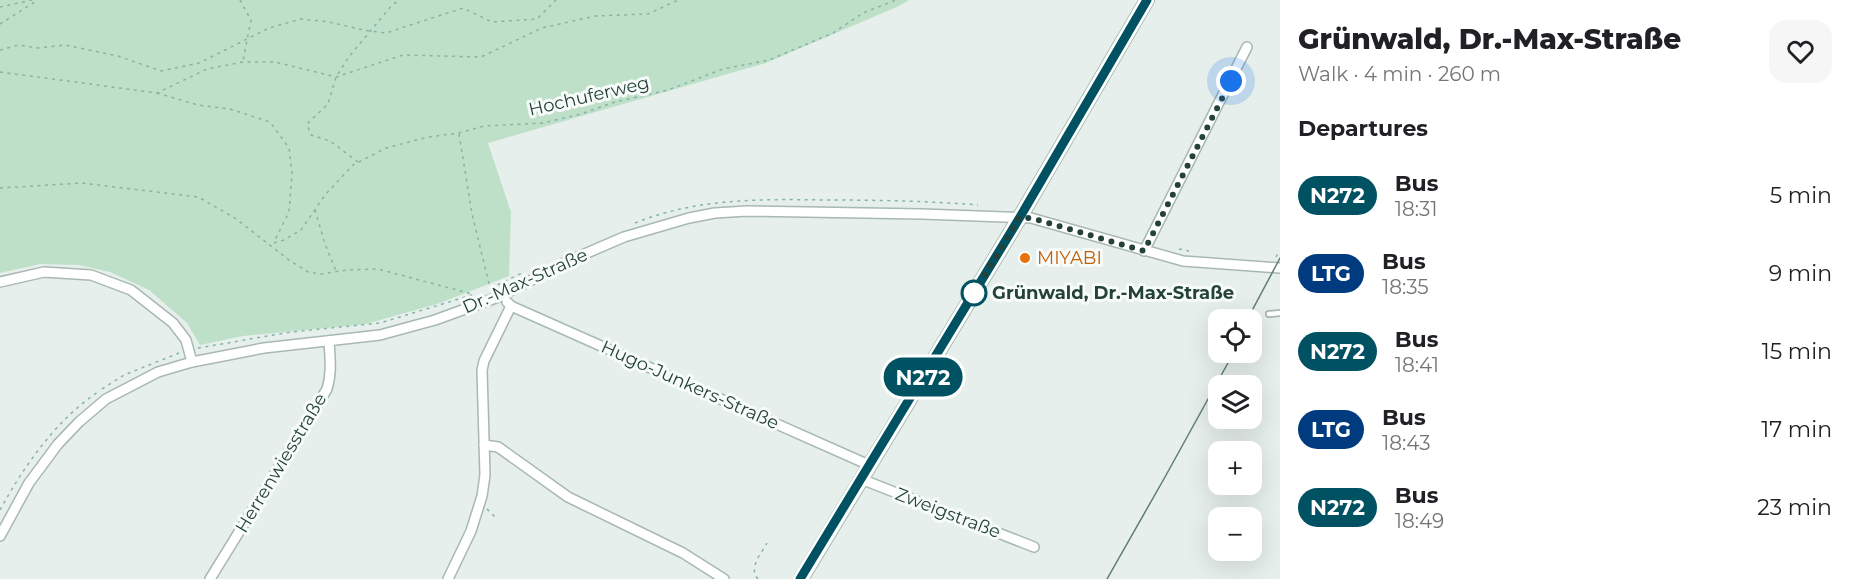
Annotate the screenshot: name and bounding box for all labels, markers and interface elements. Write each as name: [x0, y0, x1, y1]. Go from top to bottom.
button: heart: [1769, 20, 1832, 83]
text: Grünwald, Dr.-Max-Straße: [1298, 22, 1681, 56]
text: Walk · 4 min · 260 m: [1298, 62, 1501, 86]
your location: [1216, 66, 1246, 96]
street label: Hochuferweg: [526, 71, 652, 121]
text: Departures: [1298, 115, 1428, 142]
text: Bus: [1395, 170, 1438, 197]
text: 5 min: [1770, 182, 1832, 209]
text: N272: [1310, 183, 1365, 208]
text: 18:31: [1395, 197, 1438, 221]
street label: Dr.-Max-Straße: [459, 244, 591, 318]
place label: MIYABI: [1037, 247, 1102, 269]
text: Bus: [1382, 248, 1426, 275]
marker: MIYABI: [1018, 251, 1032, 265]
text: 9 min: [1769, 260, 1832, 287]
text: LTG: [1311, 261, 1351, 286]
text: 18:35: [1382, 275, 1429, 299]
marker: Grünwald, Dr.-Max-Straße: [961, 280, 987, 306]
place label: Grünwald, Dr.-Max-Straße: [992, 282, 1234, 304]
map controls: [1208, 309, 1262, 561]
button: locate: [1208, 309, 1262, 363]
text: Bus: [1395, 326, 1438, 353]
street label: Hugo-Junkers-Straße: [598, 336, 783, 434]
text: 15 min: [1762, 338, 1832, 365]
text: N272: [1310, 339, 1365, 364]
text: 18:41: [1395, 353, 1439, 377]
line badge: N272: [881, 358, 965, 397]
text: N272: [896, 365, 950, 390]
button: layers: [1208, 375, 1262, 429]
street label: Herrenwiesstraße: [231, 389, 331, 537]
text: Bus: [1382, 404, 1426, 431]
text: 17 min: [1761, 416, 1832, 443]
text: LTG: [1311, 417, 1351, 442]
text: 18:43: [1382, 431, 1430, 455]
button: +: [1208, 441, 1262, 495]
text: Bus: [1395, 482, 1438, 509]
street label: Zweigstraße: [892, 483, 1004, 543]
text: 23 min: [1757, 494, 1832, 521]
text: N272: [1310, 495, 1365, 520]
button: −: [1208, 507, 1262, 561]
text: 18:49: [1395, 509, 1444, 533]

